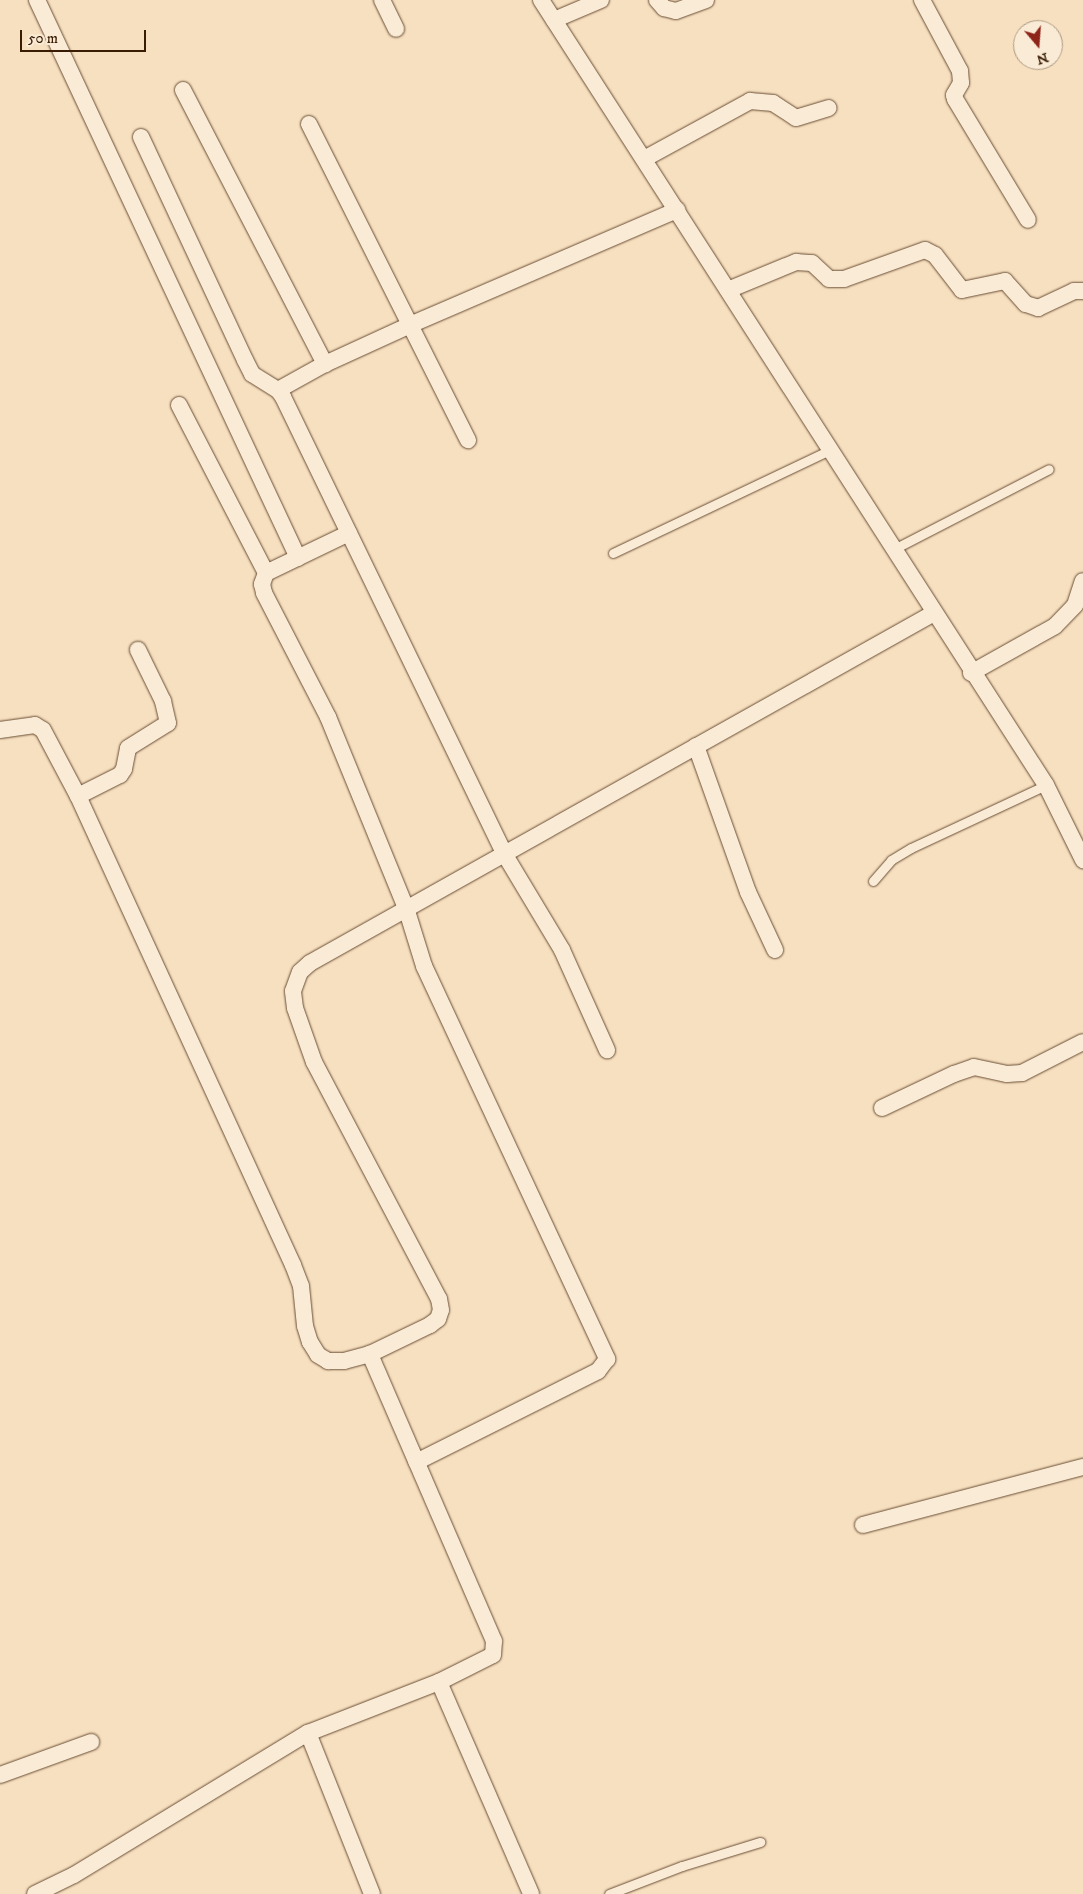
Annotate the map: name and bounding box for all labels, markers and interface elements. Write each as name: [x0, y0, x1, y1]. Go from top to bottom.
scale bar: [22, 20, 149, 52]
north arrow: [1013, 20, 1063, 70]
text: 50 m: [28, 29, 58, 48]
text: N: [1034, 48, 1051, 69]

